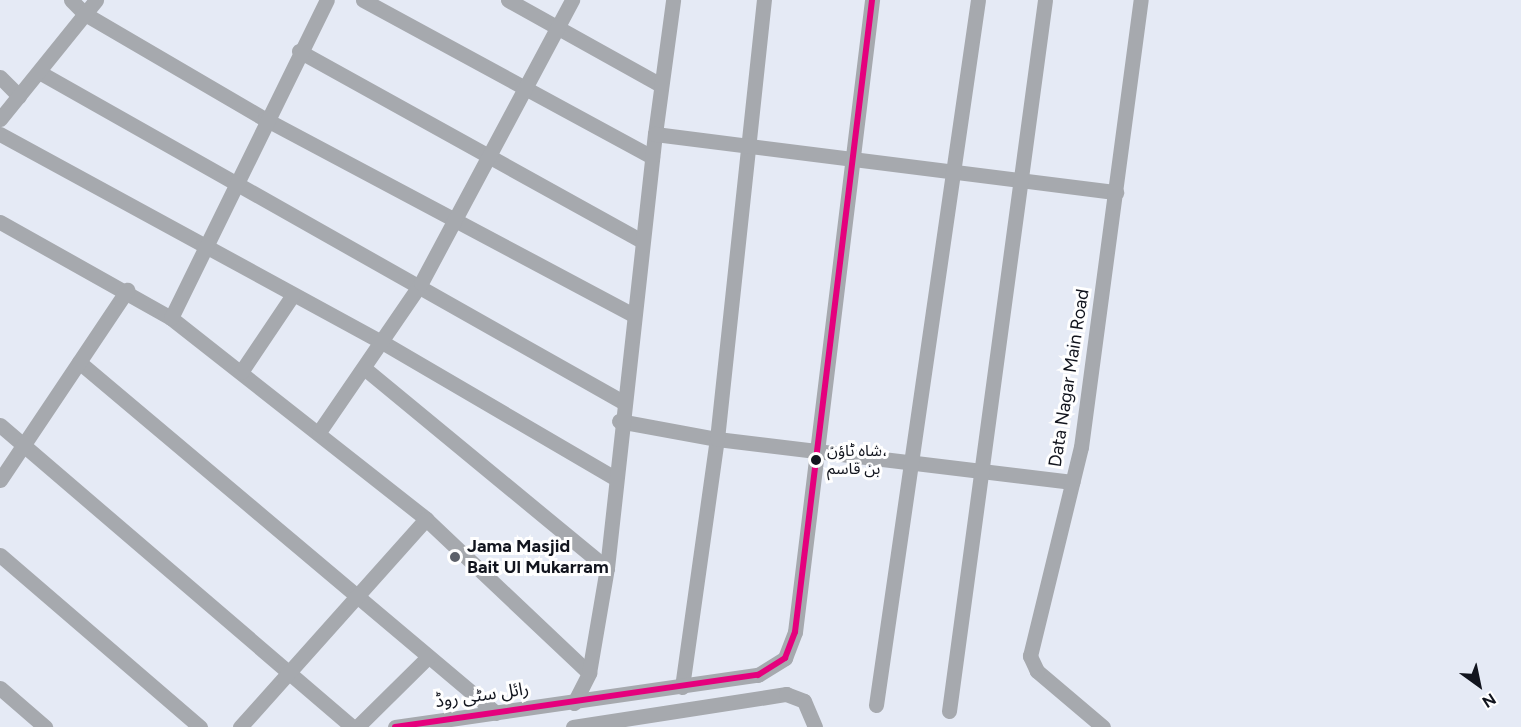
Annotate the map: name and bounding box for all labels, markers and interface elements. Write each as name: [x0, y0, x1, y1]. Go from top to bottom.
street label: Data Nagar Main Road: [1044, 287, 1094, 469]
place label: شاہ ٹاؤن، بن قاسم: [827, 441, 887, 479]
marker: شاہ ٹاؤن، بن قاسم: [810, 454, 822, 466]
place label: Jama Masjid Bait Ul Mukarram: [467, 536, 609, 578]
marker: Jama Masjid Bait Ul Mukarram: [448, 550, 462, 564]
north arrow: [1449, 655, 1509, 715]
street label: رائل سٹی روڈ: [434, 678, 530, 712]
text: N: [1479, 689, 1499, 712]

